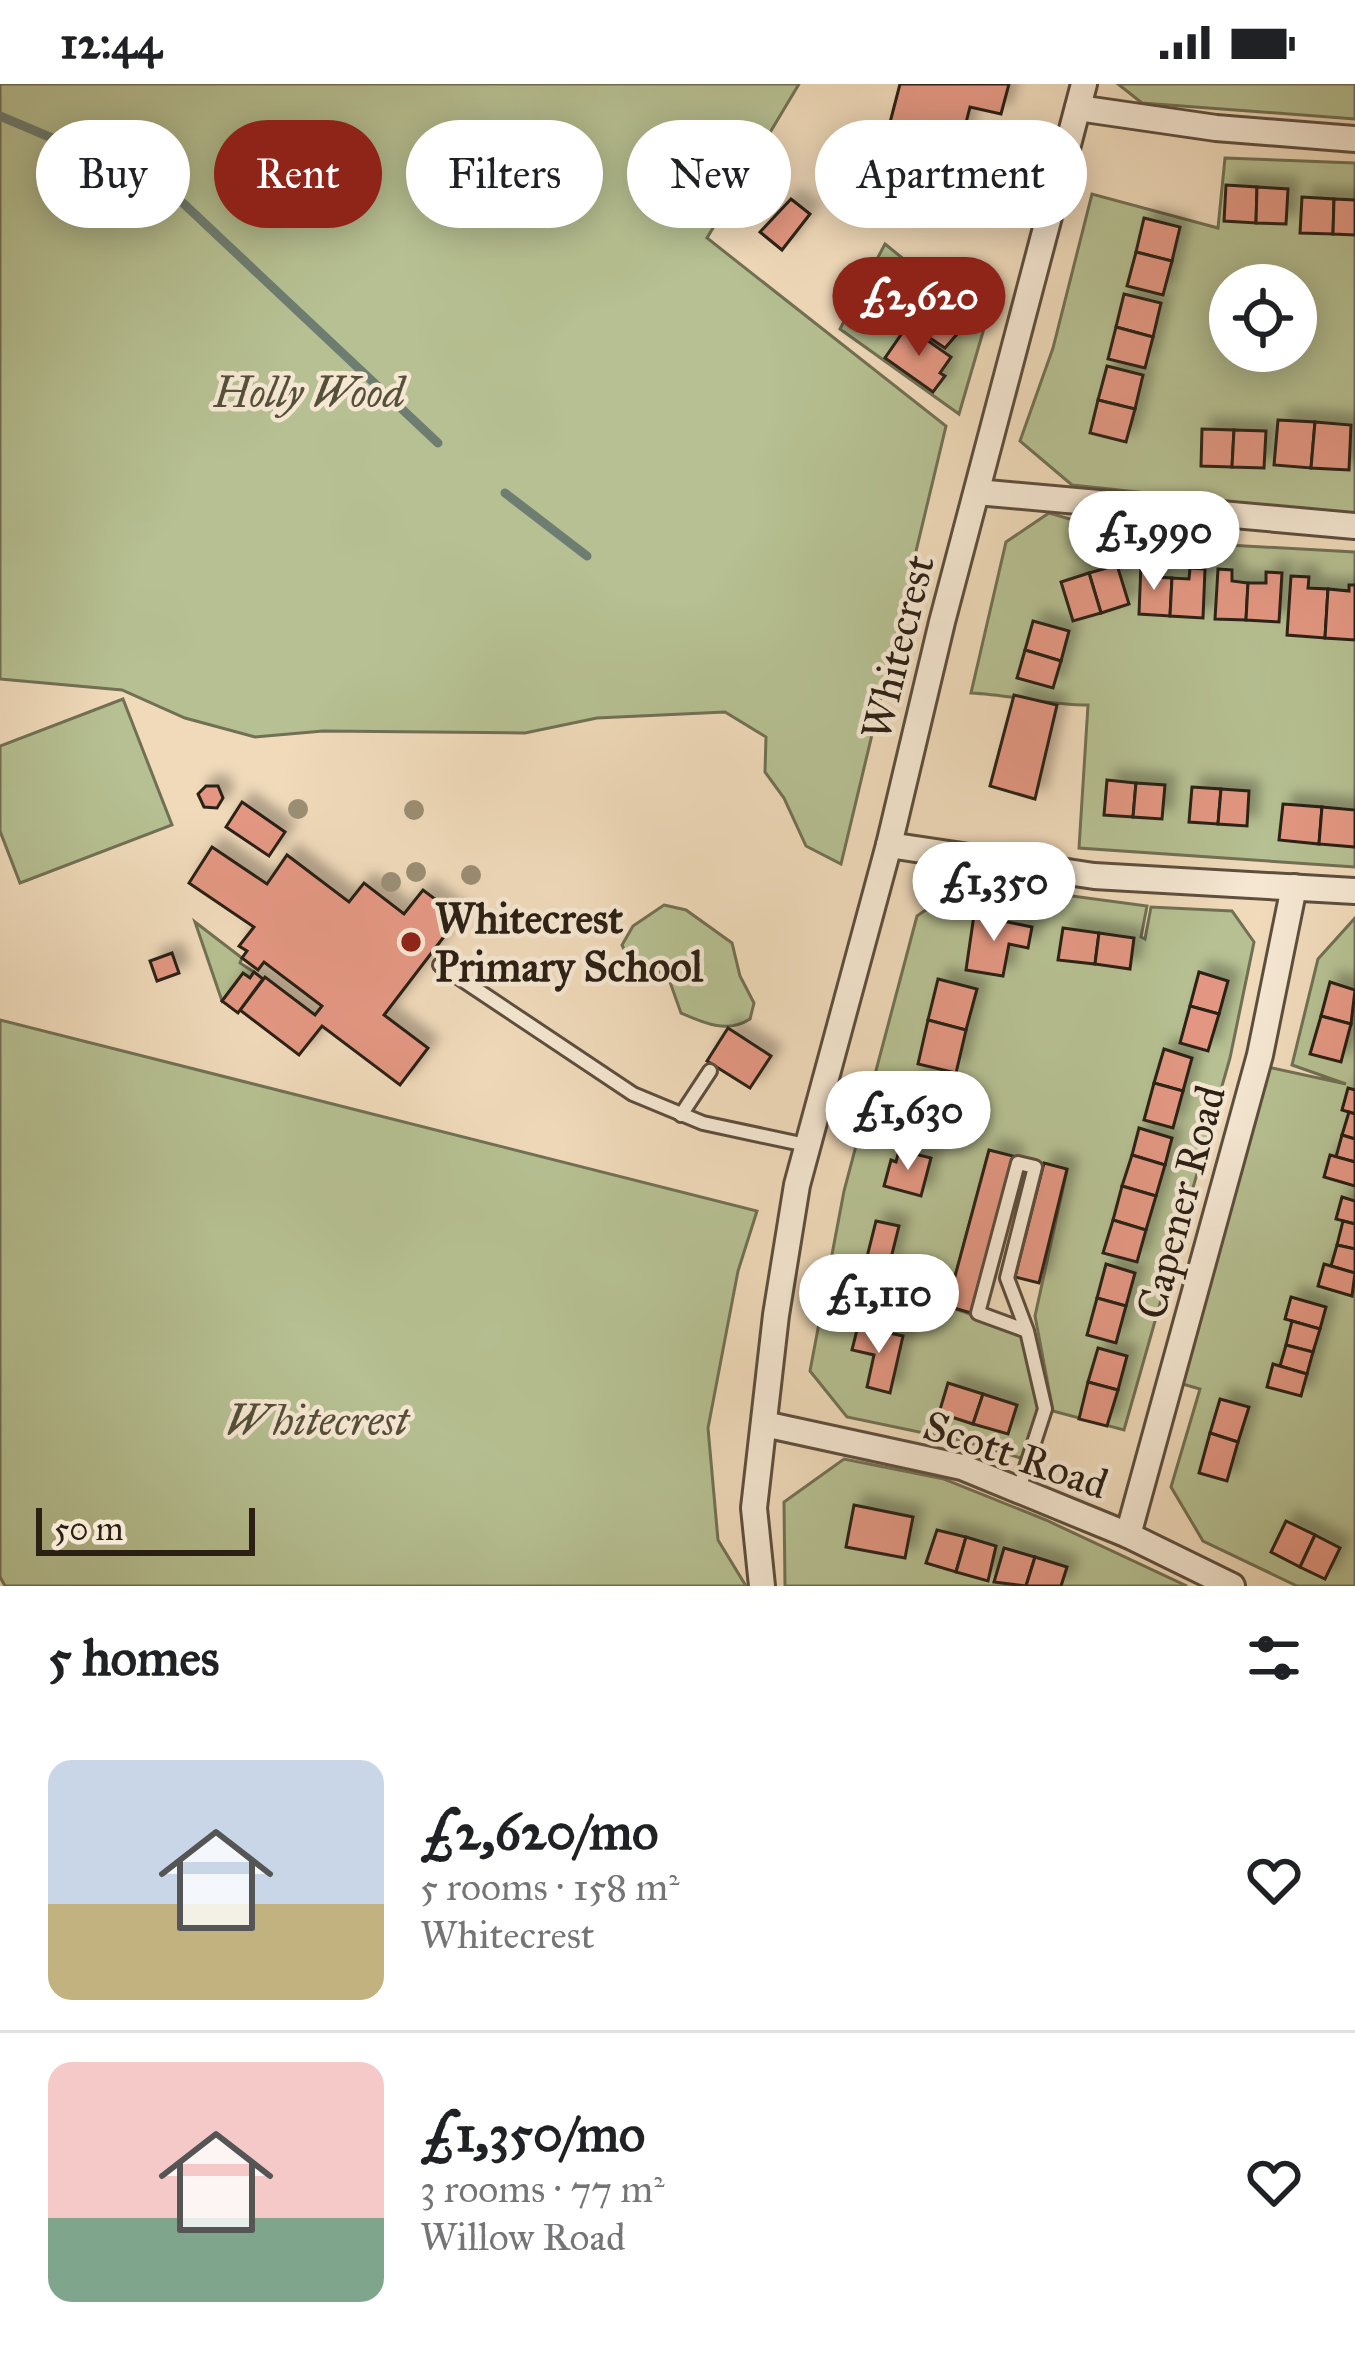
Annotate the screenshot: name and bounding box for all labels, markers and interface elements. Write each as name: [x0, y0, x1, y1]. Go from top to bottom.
text: 12:44: [60, 15, 161, 70]
chip: Buy: [36, 120, 190, 228]
chip: Rent: [214, 120, 382, 228]
chip: Filters: [406, 120, 603, 228]
chip: New: [627, 120, 791, 228]
chip: Apartment: [815, 120, 1087, 228]
pin: £2,620: [821, 257, 1017, 359]
map controls: [1209, 264, 1317, 372]
button: locate: [1209, 264, 1317, 372]
text: £2,620: [859, 272, 979, 320]
park label: Holly Wood: [212, 367, 408, 419]
pin: £1,990: [1056, 491, 1252, 593]
text: £1,990: [1096, 506, 1212, 554]
street label: Whitecrest: [850, 550, 946, 745]
pin: £1,350: [896, 842, 1092, 944]
text: £1,350: [939, 857, 1049, 905]
place label: Whitecrest Primary School: [435, 893, 703, 993]
marker: Whitecrest Primary School: [398, 929, 424, 955]
pin: £1,630: [810, 1071, 1006, 1173]
street label: Capener Road: [1125, 1080, 1237, 1325]
text: £1,630: [853, 1086, 963, 1134]
pin: £1,110: [781, 1254, 977, 1356]
text: £1,110: [826, 1269, 932, 1317]
park label: Whitecrest: [226, 1395, 411, 1447]
street label: Scott Road: [917, 1399, 1115, 1511]
scale bar: [36, 1502, 255, 1555]
text: 50 m: [54, 1509, 123, 1549]
icon: filters: [1241, 1625, 1307, 1691]
text: 5 homes: [48, 1627, 219, 1689]
text: £2,620/mo: [420, 1801, 658, 1863]
icon: home: [144, 1808, 288, 1952]
icon: heart: [1241, 1847, 1307, 1913]
text: 5 rooms · 158 m²: [420, 1863, 680, 1911]
text: Whitecrest: [420, 1911, 595, 1959]
text: £1,350/mo: [420, 2103, 645, 2165]
icon: home: [144, 2110, 288, 2254]
icon: heart: [1241, 2149, 1307, 2215]
text: 3 rooms · 77 m²: [420, 2165, 665, 2213]
text: Willow Road: [420, 2213, 626, 2261]

